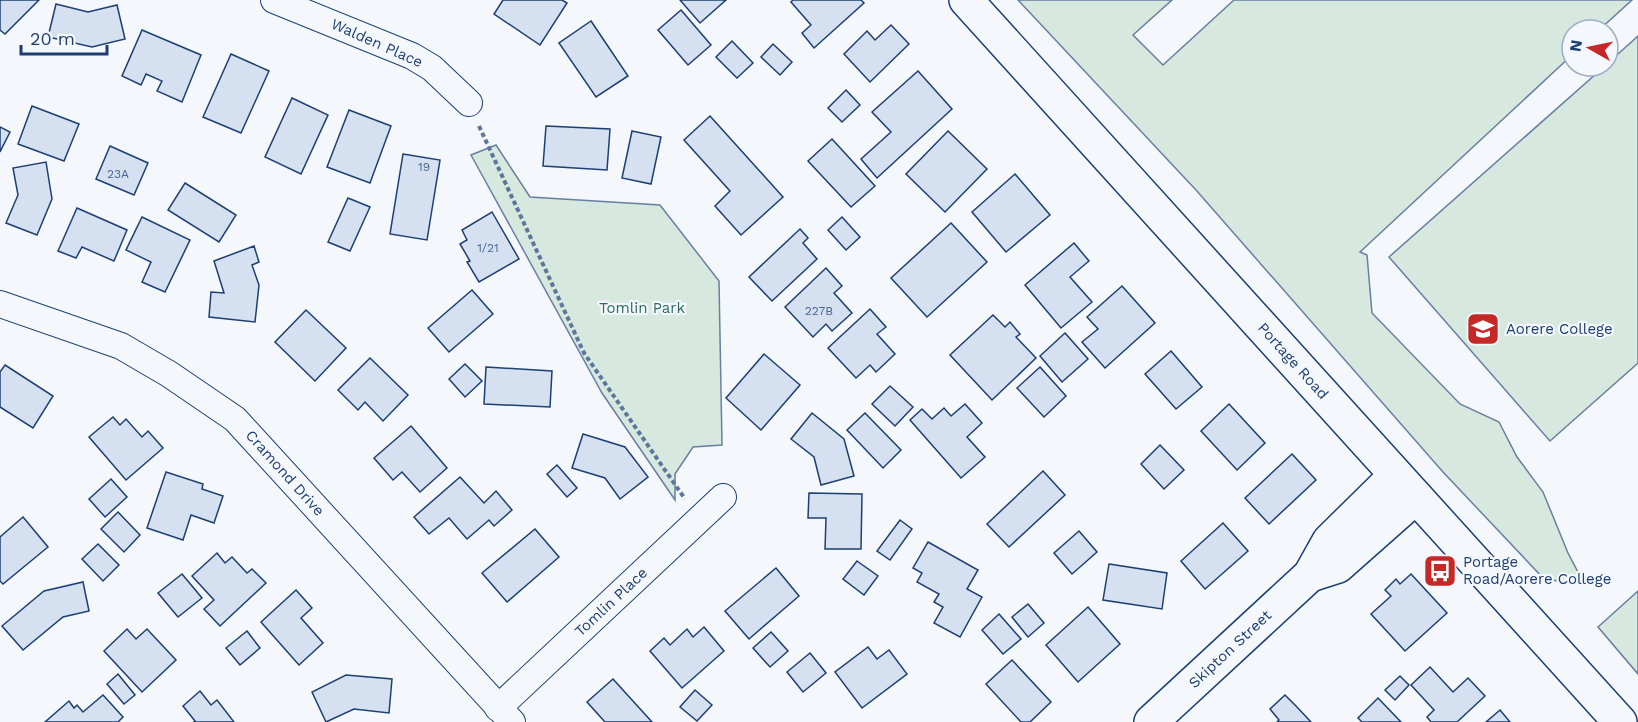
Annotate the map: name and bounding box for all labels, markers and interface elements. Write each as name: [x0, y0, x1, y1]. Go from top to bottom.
street label: Walden Place: [328, 15, 426, 71]
scale bar: [21, 18, 106, 56]
north arrow: [1560, 18, 1620, 78]
text: 20 m: [30, 28, 75, 49]
text: N: [1565, 38, 1586, 53]
house number: 19: [418, 160, 430, 174]
house number: 23A: [107, 167, 129, 181]
house number: 1/21: [477, 241, 499, 255]
park label: Tomlin Park: [599, 299, 685, 317]
house number: 227B: [805, 304, 833, 318]
school or university icon: Aorere College: [1465, 311, 1501, 347]
street label: Portage Road: [1254, 319, 1332, 403]
place label: Aorere College: [1506, 320, 1613, 338]
street label: Cramond Drive: [242, 426, 328, 520]
bus stop icon: Portage Road/Aorere College: [1422, 553, 1458, 589]
place label: Portage Road/Aorere College: [1463, 553, 1611, 588]
street label: Tomlin Place: [571, 564, 651, 640]
street label: Skipton Street: [1185, 606, 1276, 692]

